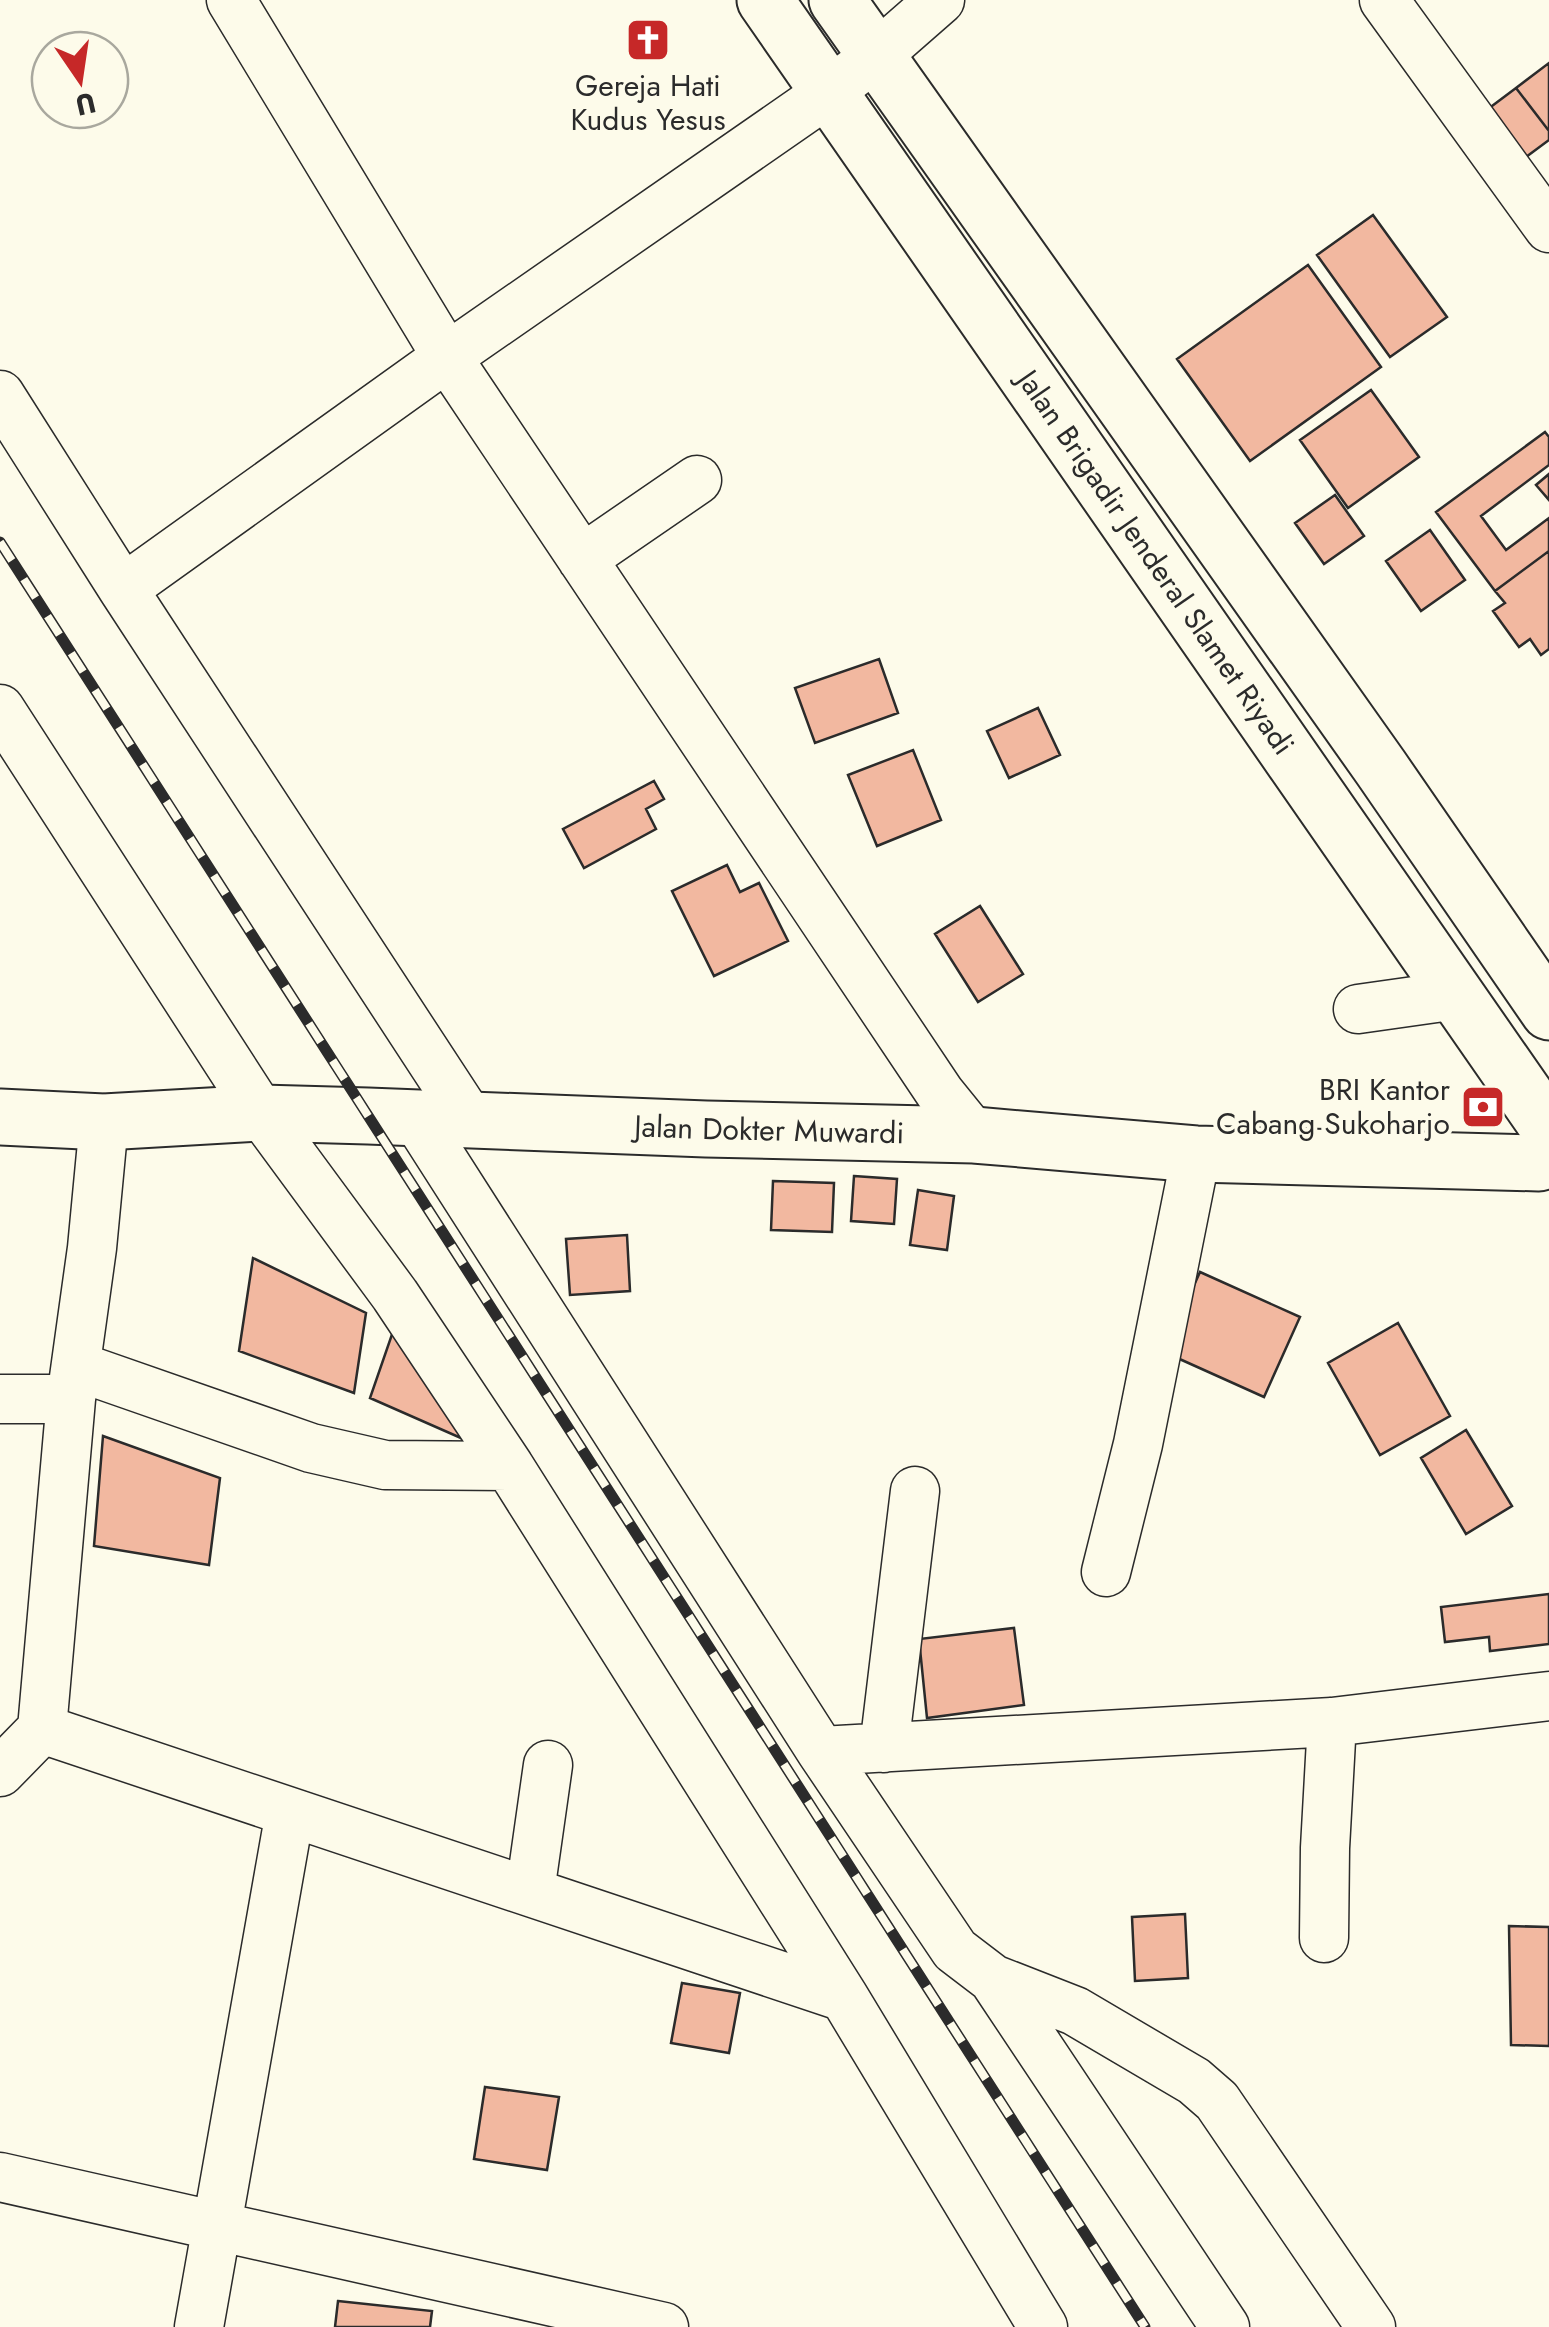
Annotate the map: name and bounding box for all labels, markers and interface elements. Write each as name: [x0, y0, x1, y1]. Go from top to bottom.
church icon: Gereja Hati Kudus Yesus: [625, 17, 671, 63]
north arrow: [30, 30, 130, 130]
place label: Gereja Hati Kudus Yesus: [571, 64, 725, 141]
text: U: [71, 82, 100, 126]
street label: Jalan Brigadir Jenderal Slamet Riyadi: [1005, 358, 1305, 763]
place label: BRI Kantor Cabang Sukoharjo: [1216, 1068, 1451, 1145]
bank icon: BRI Kantor Cabang Sukoharjo: [1460, 1084, 1506, 1130]
street label: Jalan Dokter Muwardi: [630, 1104, 905, 1154]

